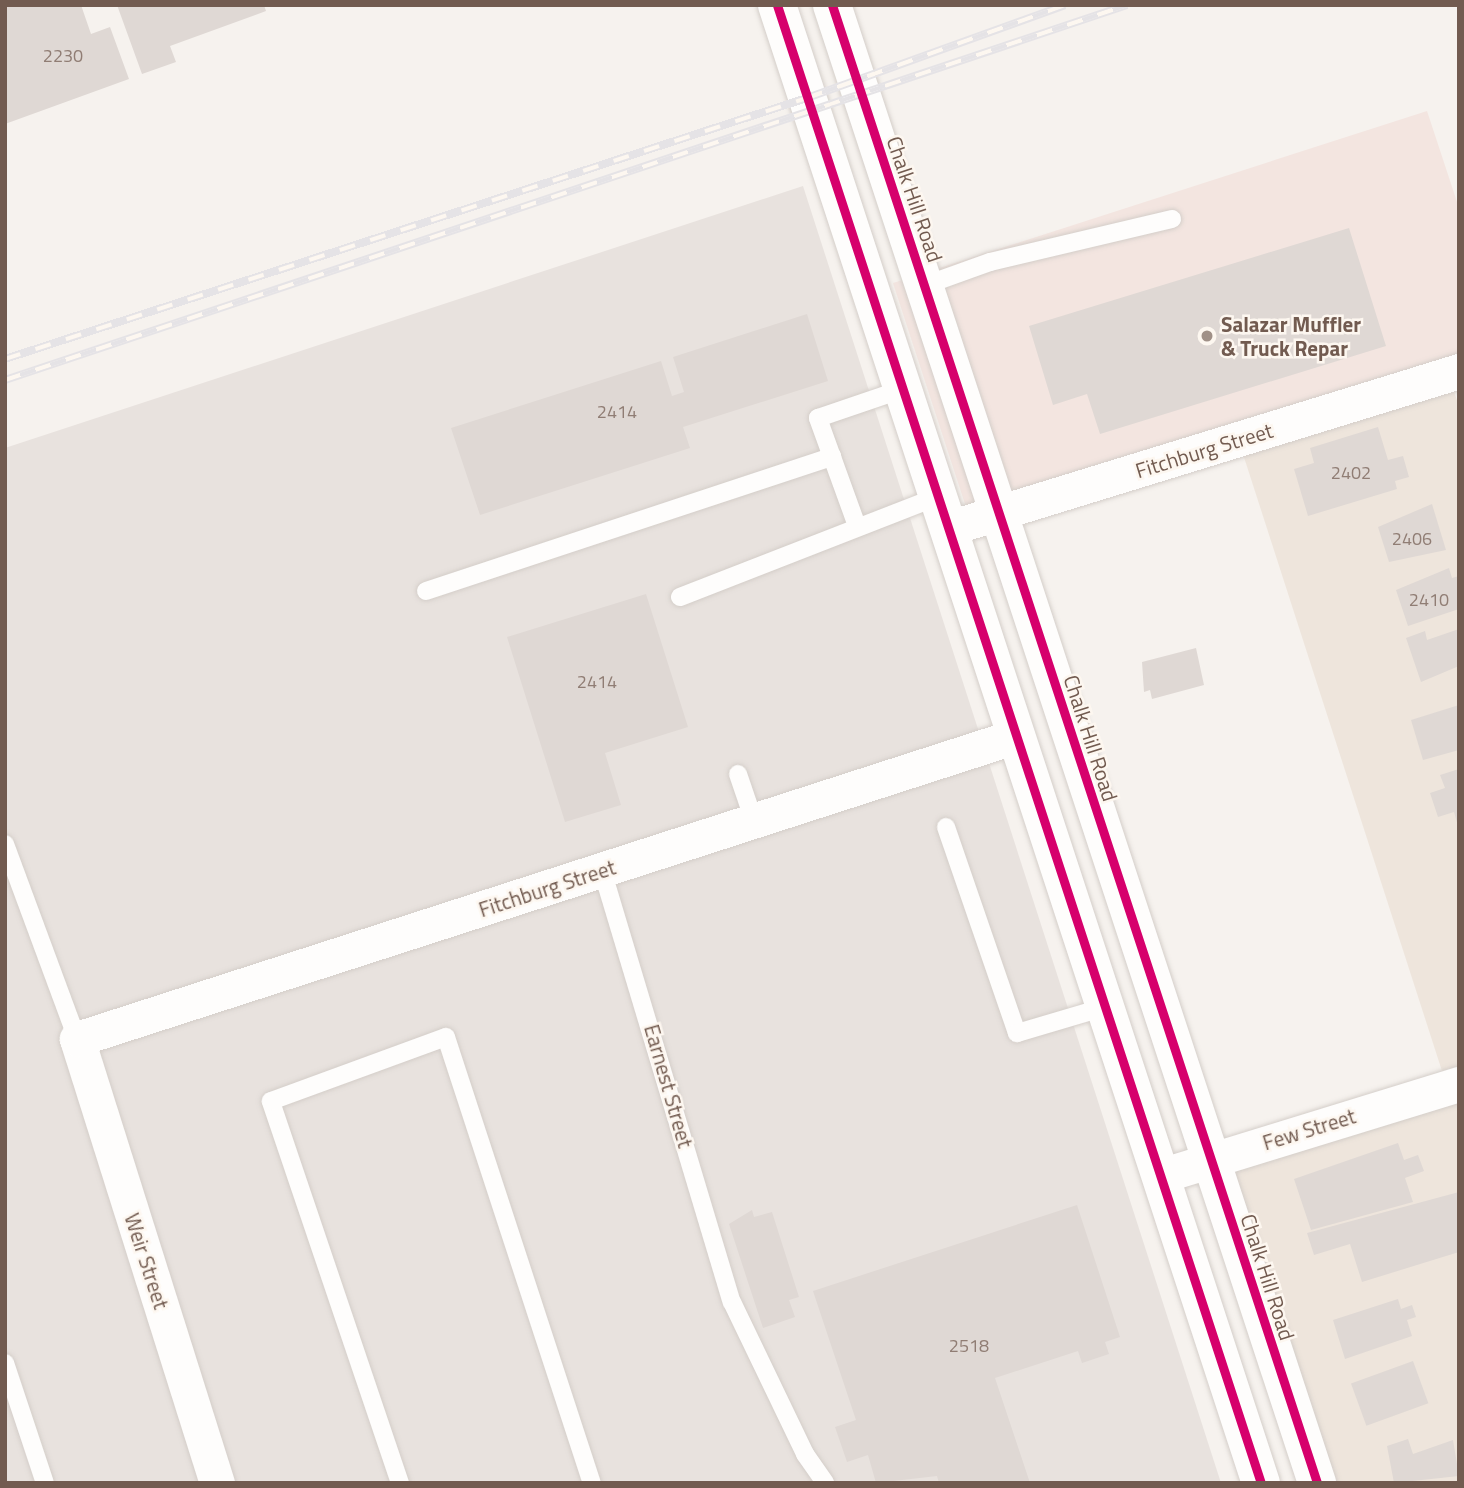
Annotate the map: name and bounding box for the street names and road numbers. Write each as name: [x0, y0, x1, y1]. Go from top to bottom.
street label: Chalk Hill Road: [882, 133, 948, 265]
street label: Fitchburg Street: [1132, 417, 1276, 483]
street label: Chalk Hill Road: [1059, 672, 1123, 804]
street label: Fitchburg Street: [475, 854, 619, 922]
street label: Earnest Street: [639, 1021, 699, 1151]
street label: Few Street: [1259, 1103, 1359, 1155]
street label: Weir Street: [120, 1210, 174, 1312]
street label: Chalk Hill Road: [1236, 1211, 1300, 1343]

